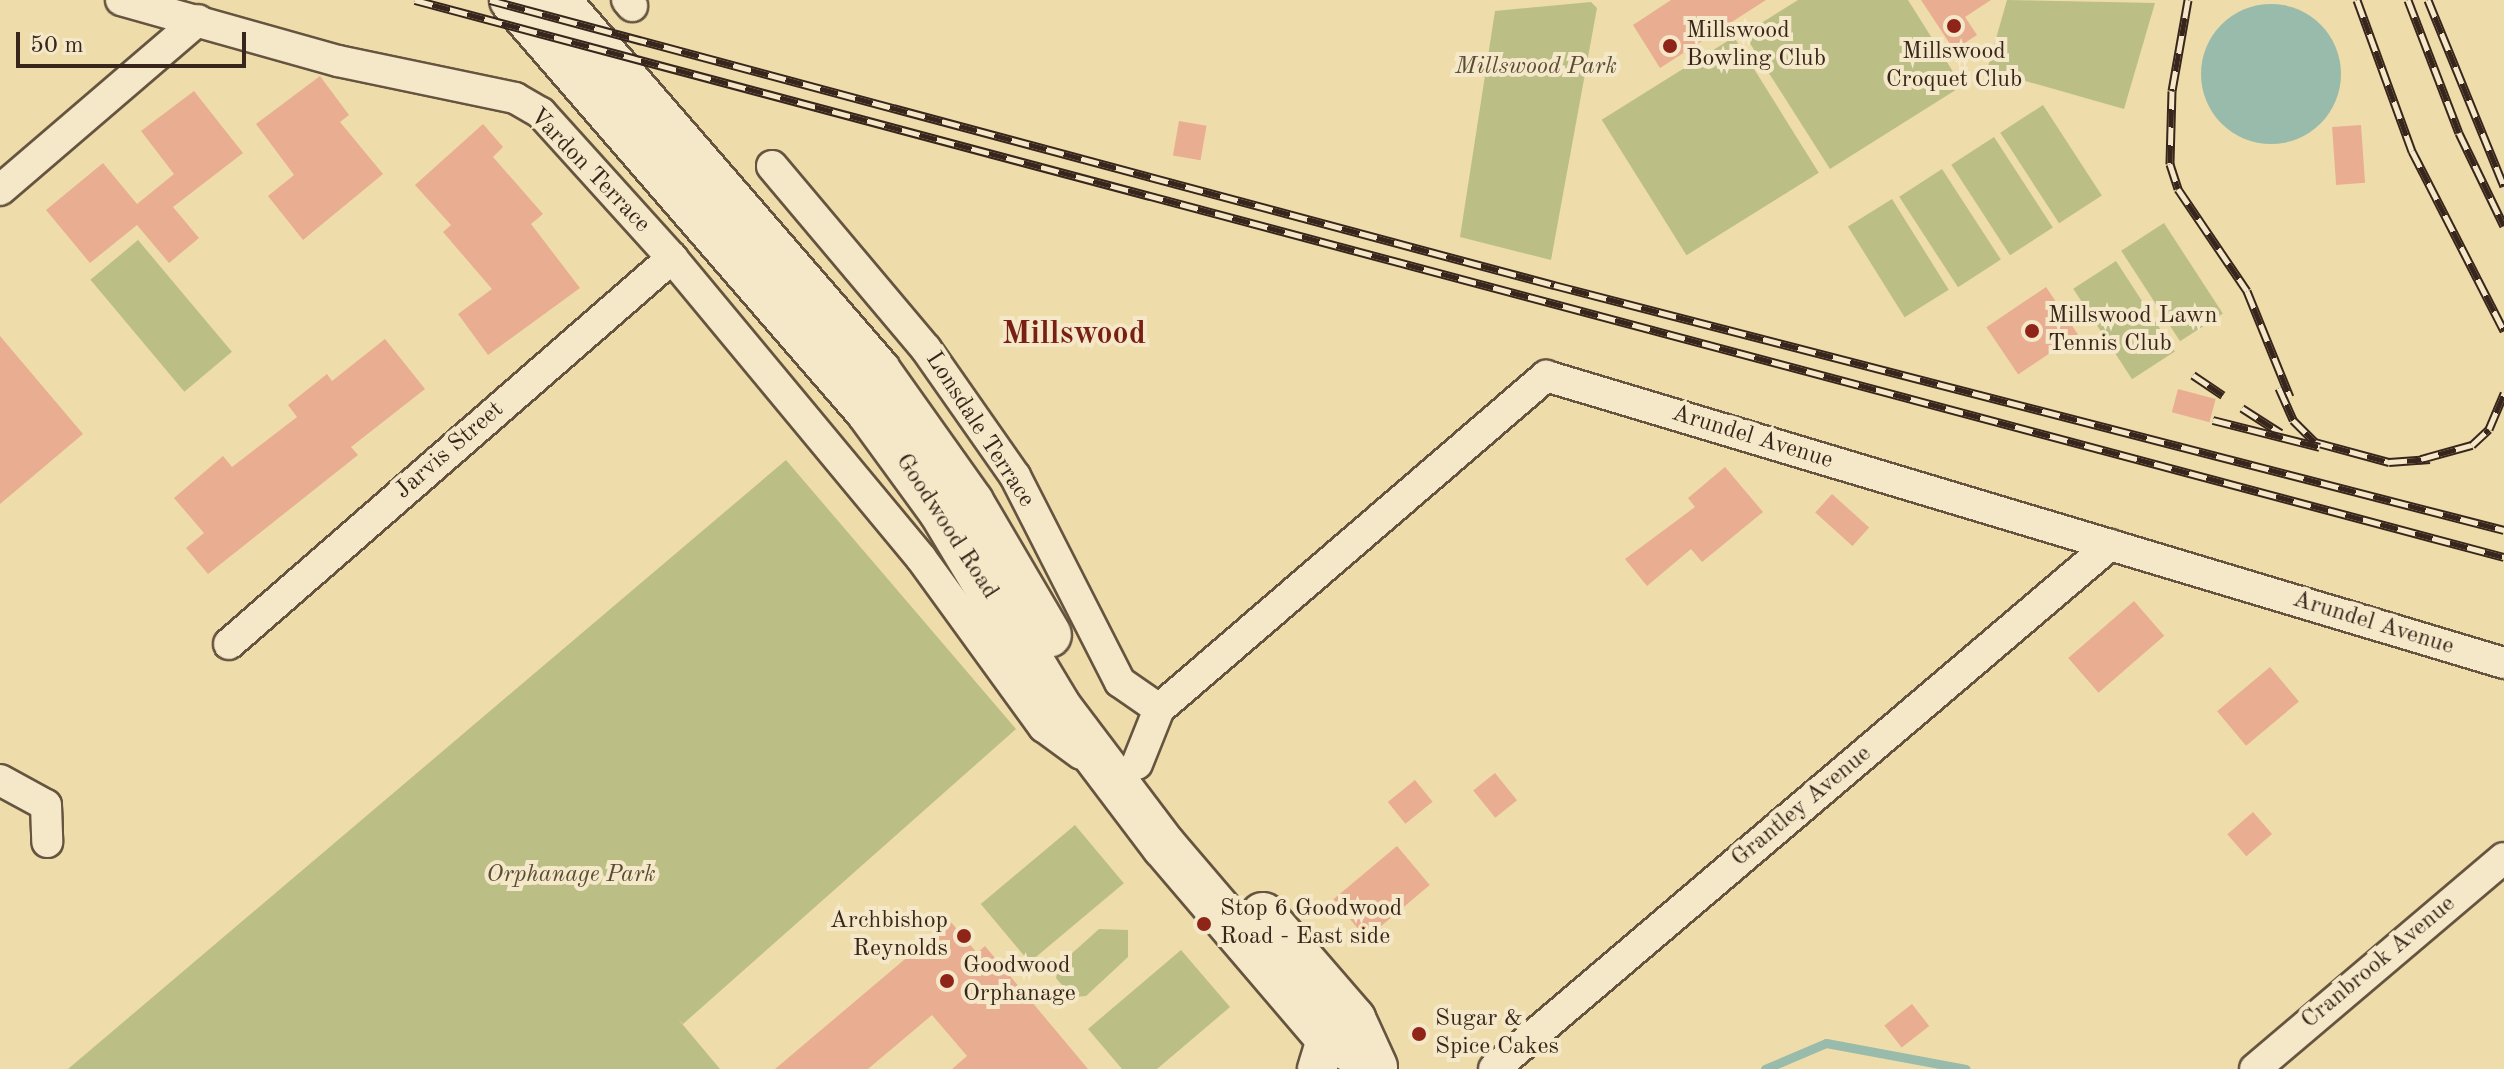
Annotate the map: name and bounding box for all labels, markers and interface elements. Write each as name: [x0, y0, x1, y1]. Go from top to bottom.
scale bar: [20, 16, 250, 66]
marker: Millswood Croquet Club: [1945, 17, 1963, 35]
place label: Millswood Bowling Club: [1686, 18, 1826, 74]
text: 50 m: [30, 34, 84, 58]
marker: Millswood Bowling Club: [1661, 37, 1679, 55]
place label: Millswood Croquet Club: [1886, 39, 2022, 95]
park label: Millswood Park: [1455, 54, 1617, 82]
street label: Vardon Terrace: [522, 103, 656, 239]
place label: Millswood Lawn Tennis Club: [2048, 303, 2217, 359]
district label: Millswood: [1002, 316, 1146, 354]
marker: Millswood Lawn Tennis Club: [2023, 322, 2041, 340]
street label: Lonsdale Terrace: [918, 347, 1040, 513]
street label: Jarvis Street: [390, 396, 510, 506]
street label: Arundel Avenue: [1668, 400, 1836, 476]
street label: Goodwood Road: [888, 449, 1004, 605]
street label: Arundel Avenue: [2289, 586, 2457, 662]
street label: Grantley Avenue: [1726, 740, 1878, 874]
park label: Orphanage Park: [486, 862, 656, 890]
street label: Cranbrook Avenue: [2296, 890, 2462, 1036]
place label: Stop 6 Goodwood Road - East side: [1220, 896, 1402, 952]
place label: Archbishop Reynolds: [830, 908, 948, 964]
marker: Stop 6 Goodwood Road - East side: [1195, 915, 1213, 933]
marker: Archbishop Reynolds: [955, 927, 973, 945]
place label: Goodwood Orphanage: [963, 953, 1076, 1009]
marker: Goodwood Orphanage: [938, 972, 956, 990]
place label: Sugar & Spice Cakes: [1435, 1006, 1559, 1062]
marker: Sugar & Spice Cakes: [1410, 1025, 1428, 1043]

